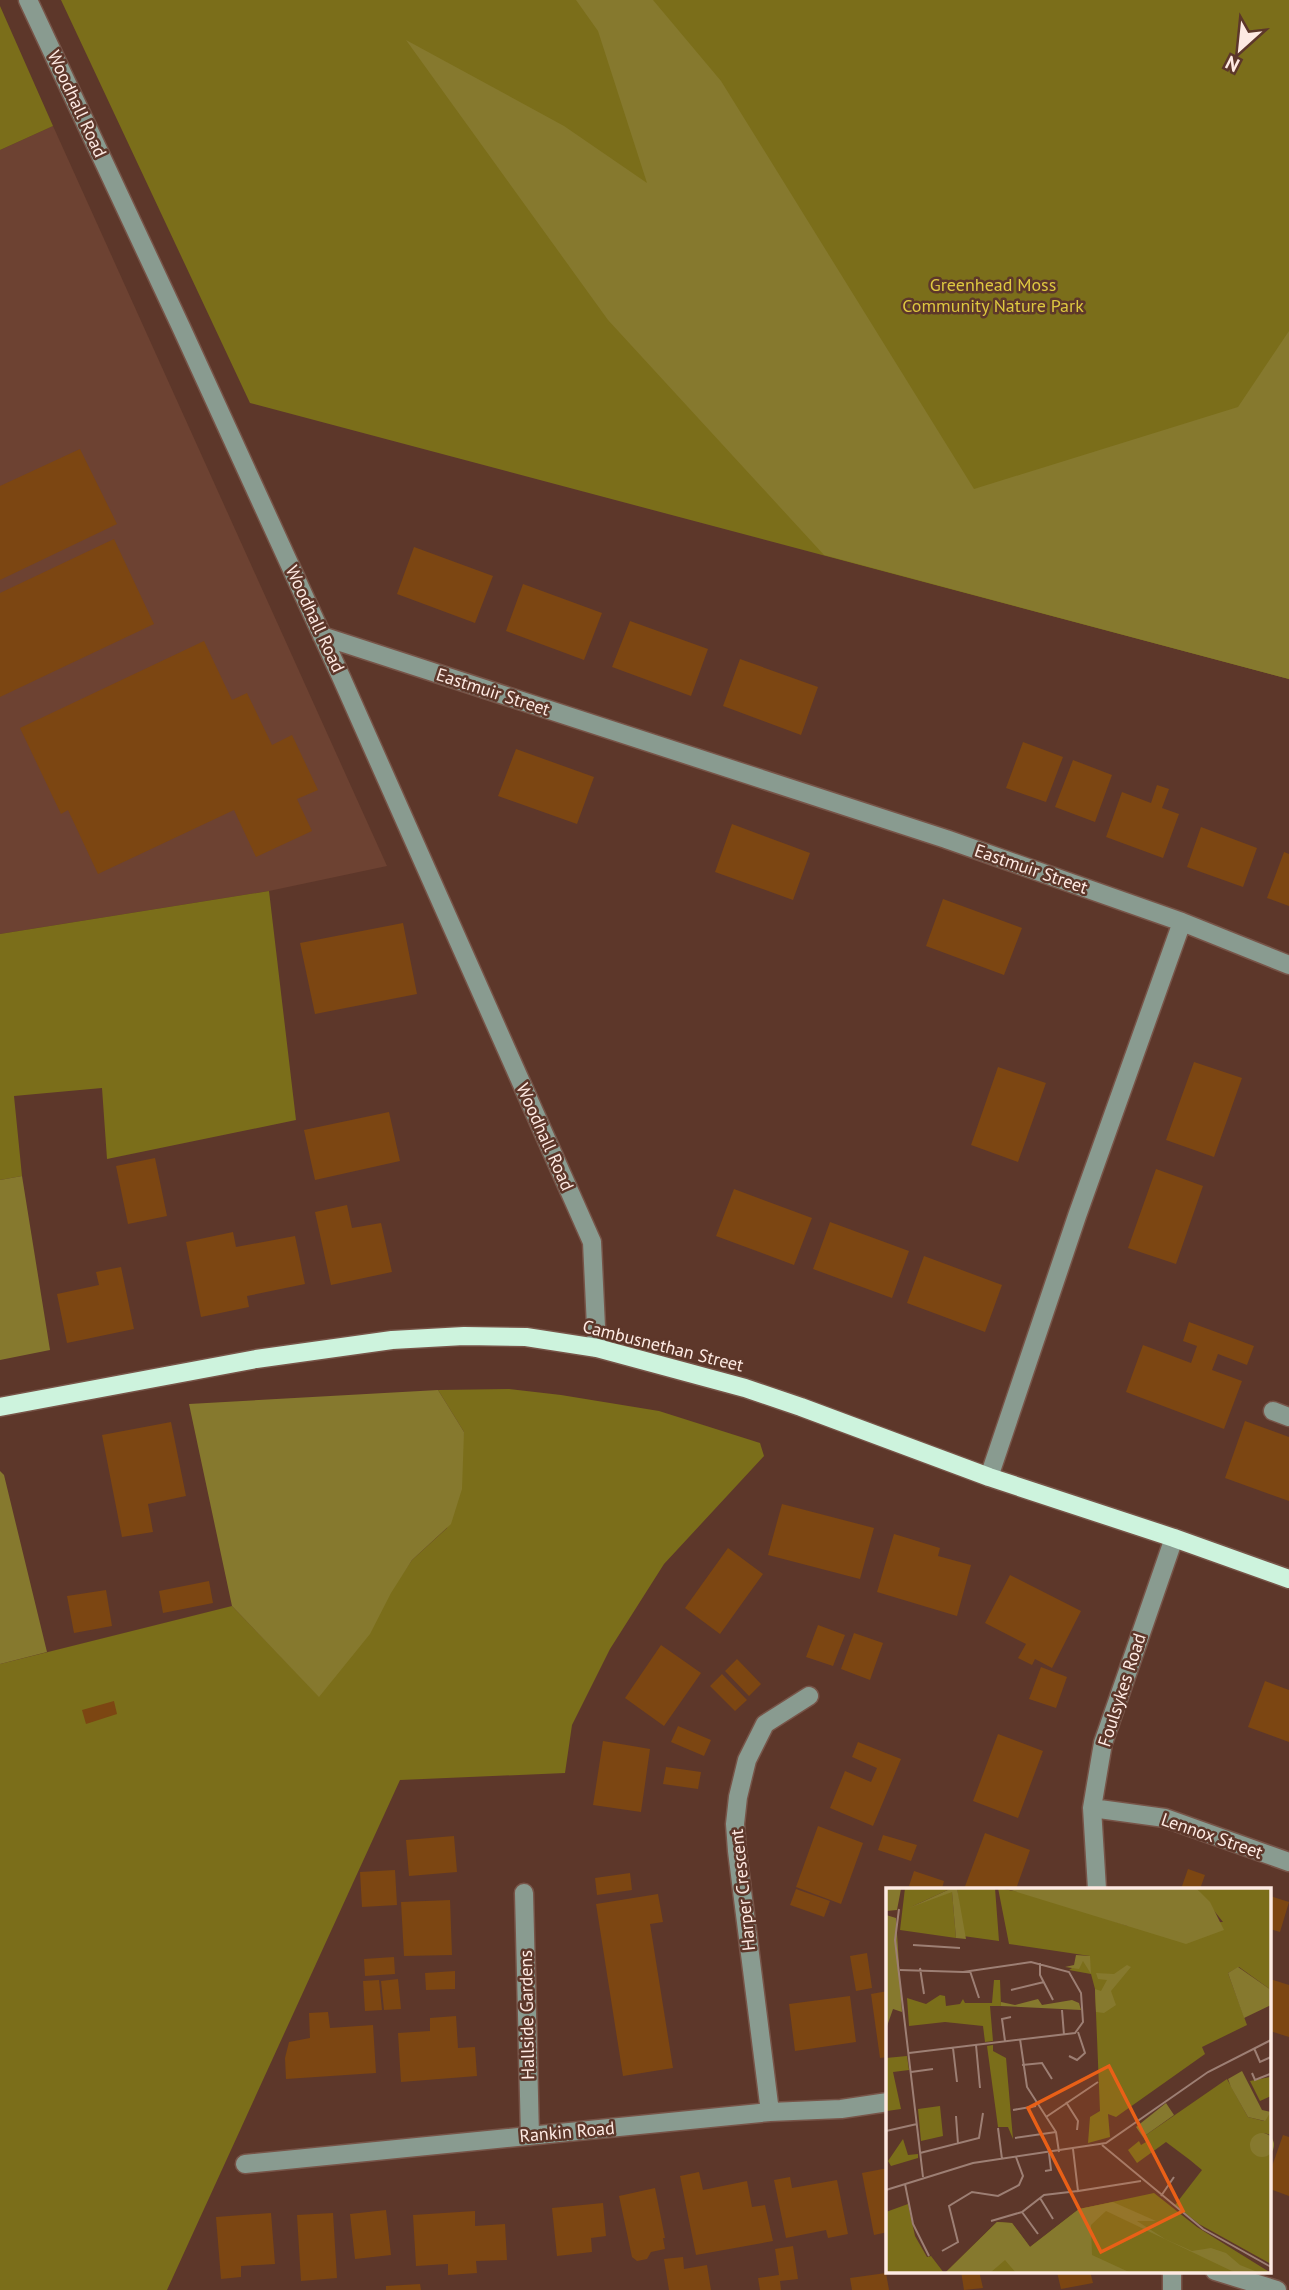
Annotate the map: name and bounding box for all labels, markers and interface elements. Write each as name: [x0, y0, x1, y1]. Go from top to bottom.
north arrow: [1205, 14, 1275, 84]
street label: Woodhall Road: [43, 47, 112, 161]
text: N: [1221, 51, 1243, 78]
park label: Greenhead Moss Community Nature Park: [902, 273, 1084, 317]
street label: Woodhall Road: [281, 562, 350, 676]
street label: Eastmuir Street: [433, 662, 553, 721]
street label: Eastmuir Street: [971, 838, 1091, 899]
street label: Woodhall Road: [511, 1079, 579, 1194]
street label: Cambusnethan Street: [580, 1314, 746, 1377]
street label: Foulsykes Road: [1092, 1630, 1151, 1749]
street label: Lennox Street: [1158, 1807, 1266, 1864]
street label: Harper Crescent: [725, 1828, 760, 1952]
inset map: [886, 1888, 1272, 2272]
street label: Hallside Gardens: [514, 1950, 539, 2080]
street label: Rankin Road: [518, 2116, 616, 2147]

